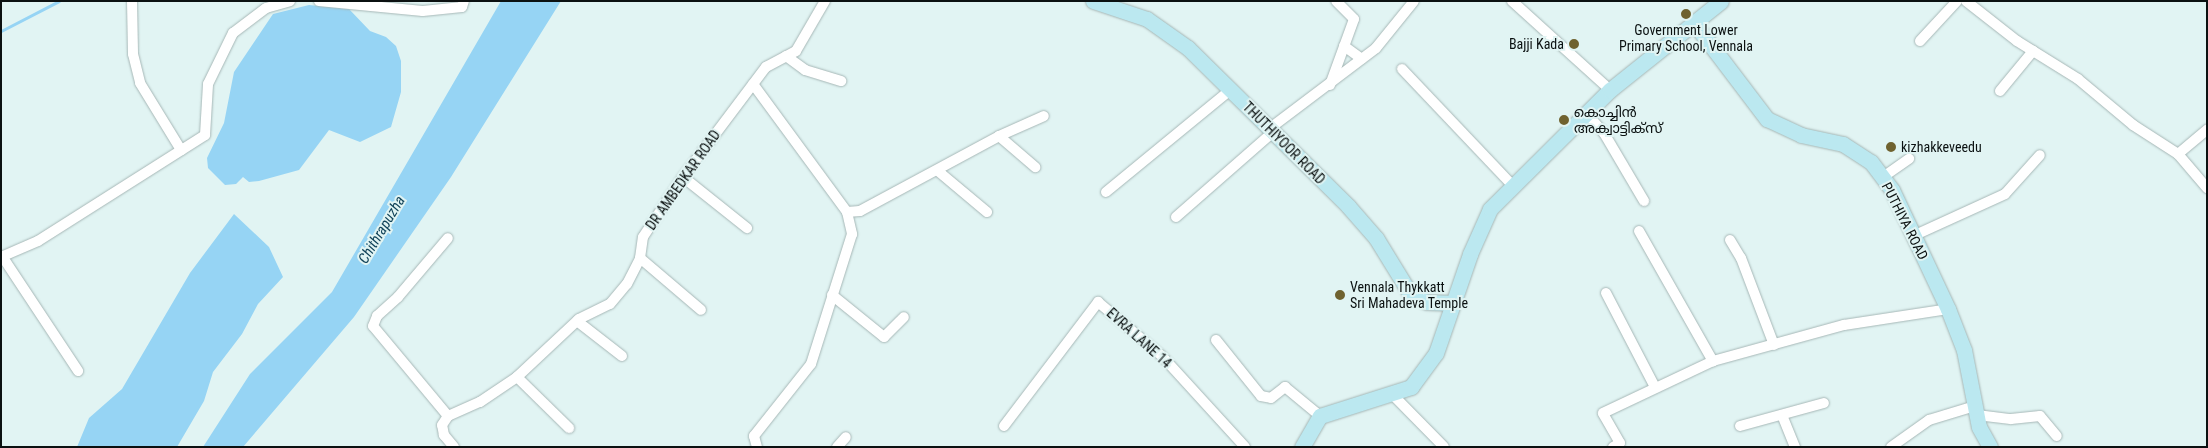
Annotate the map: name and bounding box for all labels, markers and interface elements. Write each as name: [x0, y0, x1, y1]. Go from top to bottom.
marker: Government Lower Primary School, Vennala: [1680, 8, 1692, 20]
place label: Government Lower Primary School, Vennala: [1619, 22, 1753, 54]
place label: Bajji Kada: [1509, 36, 1564, 52]
marker: Bajji Kada: [1568, 38, 1580, 50]
street label: THUTHIYOOR ROAD: [1239, 98, 1329, 188]
place label: കൊച്ചിൻ അക്വാട്ടിക്സ്: [1574, 104, 1662, 136]
marker: കൊച്ചിൻ അക്വാട്ടിക്സ്: [1558, 114, 1570, 126]
street label: DR AMBEDKAR ROAD: [642, 127, 724, 233]
place label: kizhakkeveedu: [1901, 139, 1982, 155]
marker: kizhakkeveedu: [1885, 141, 1897, 153]
street label: PUTHIYA ROAD: [1878, 179, 1932, 263]
water label: Chithrapuzha: [355, 193, 409, 267]
place label: Vennala Thykkatt Sri Mahadeva Temple: [1350, 279, 1468, 312]
marker: Vennala Thykkatt Sri Mahadeva Temple: [1334, 289, 1346, 301]
street label: EVRA LANE 14: [1103, 305, 1175, 371]

